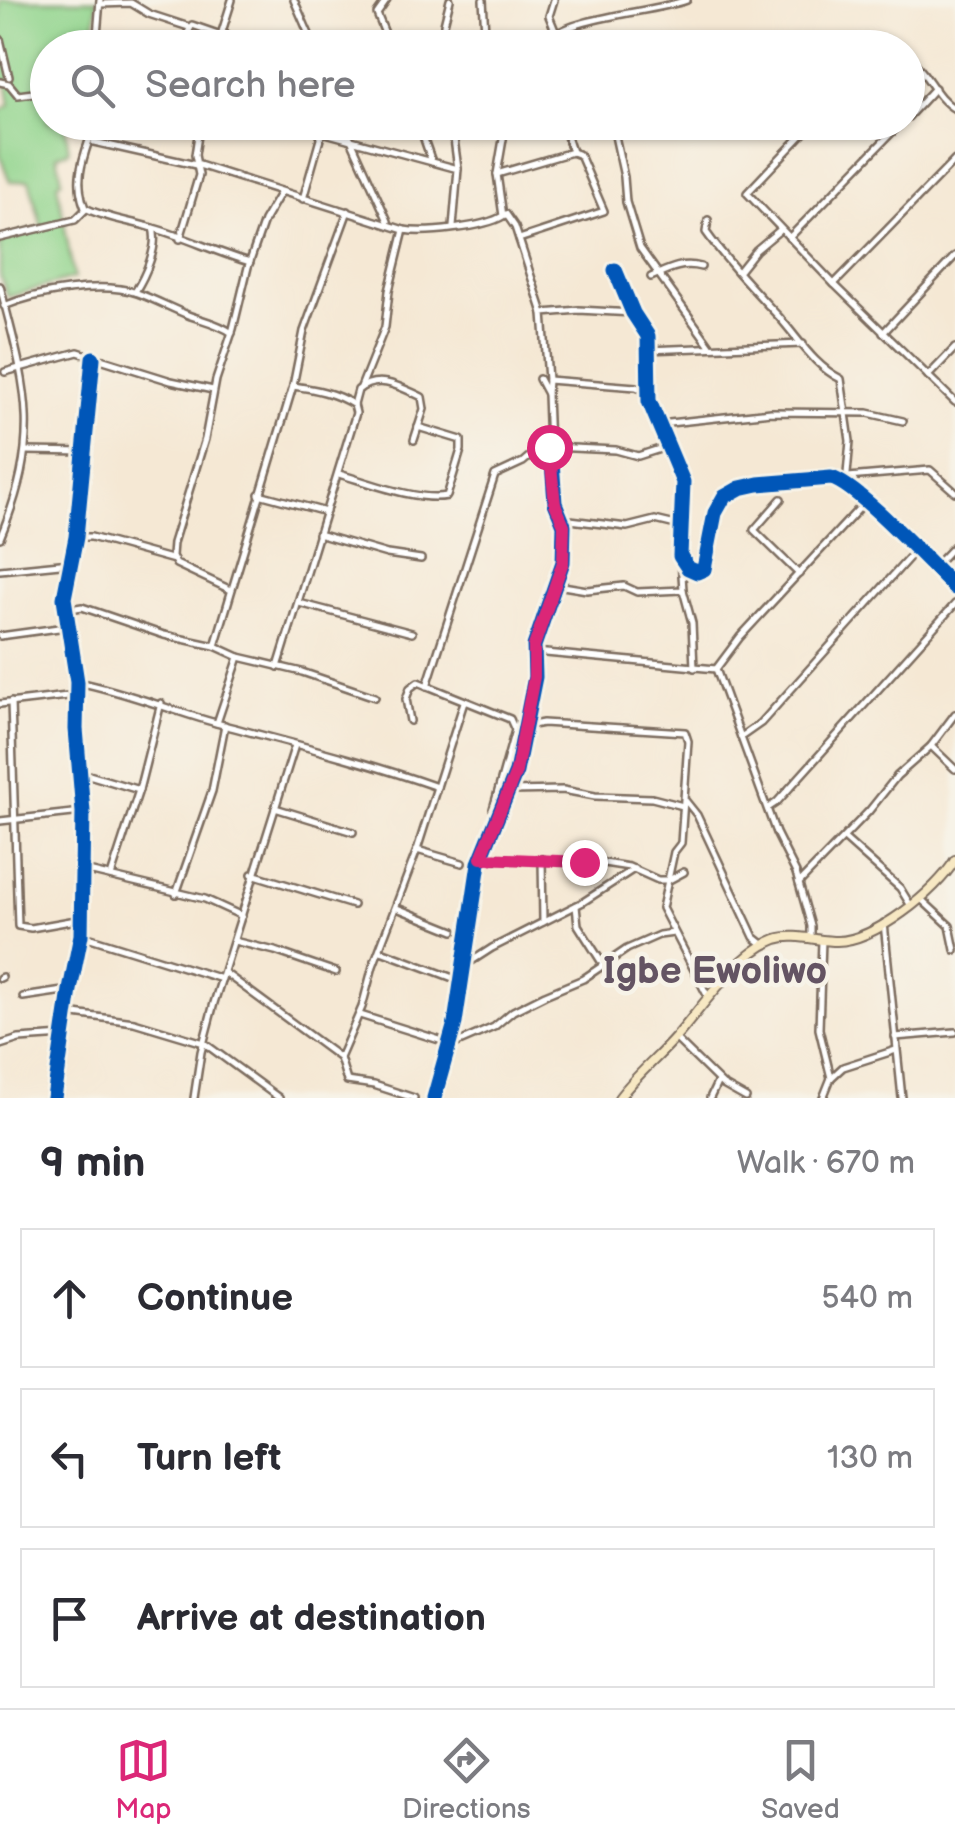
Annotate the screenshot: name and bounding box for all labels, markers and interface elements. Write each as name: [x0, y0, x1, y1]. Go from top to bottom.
search box: [30, 30, 925, 140]
icon: search: [65, 58, 120, 113]
text: Search here: [145, 63, 356, 108]
route start: [527, 425, 573, 471]
route end: [562, 840, 608, 886]
district label: Igbe Ewoliwo: [603, 949, 827, 994]
text: 9 min: [40, 1138, 146, 1189]
text: Walk · 670 m: [737, 1144, 915, 1183]
icon: ahead: [42, 1271, 97, 1326]
text: Continue: [137, 1276, 293, 1321]
text: 540 m: [821, 1279, 913, 1318]
icon: left: [42, 1431, 97, 1486]
text: Turn left: [137, 1436, 281, 1481]
text: 130 m: [827, 1439, 913, 1478]
icon: arrive: [42, 1591, 97, 1646]
text: Arrive at destination: [137, 1596, 486, 1641]
tab: Map: [115, 1733, 172, 1826]
tab: Directions: [402, 1733, 531, 1826]
tab: Saved: [761, 1733, 840, 1826]

